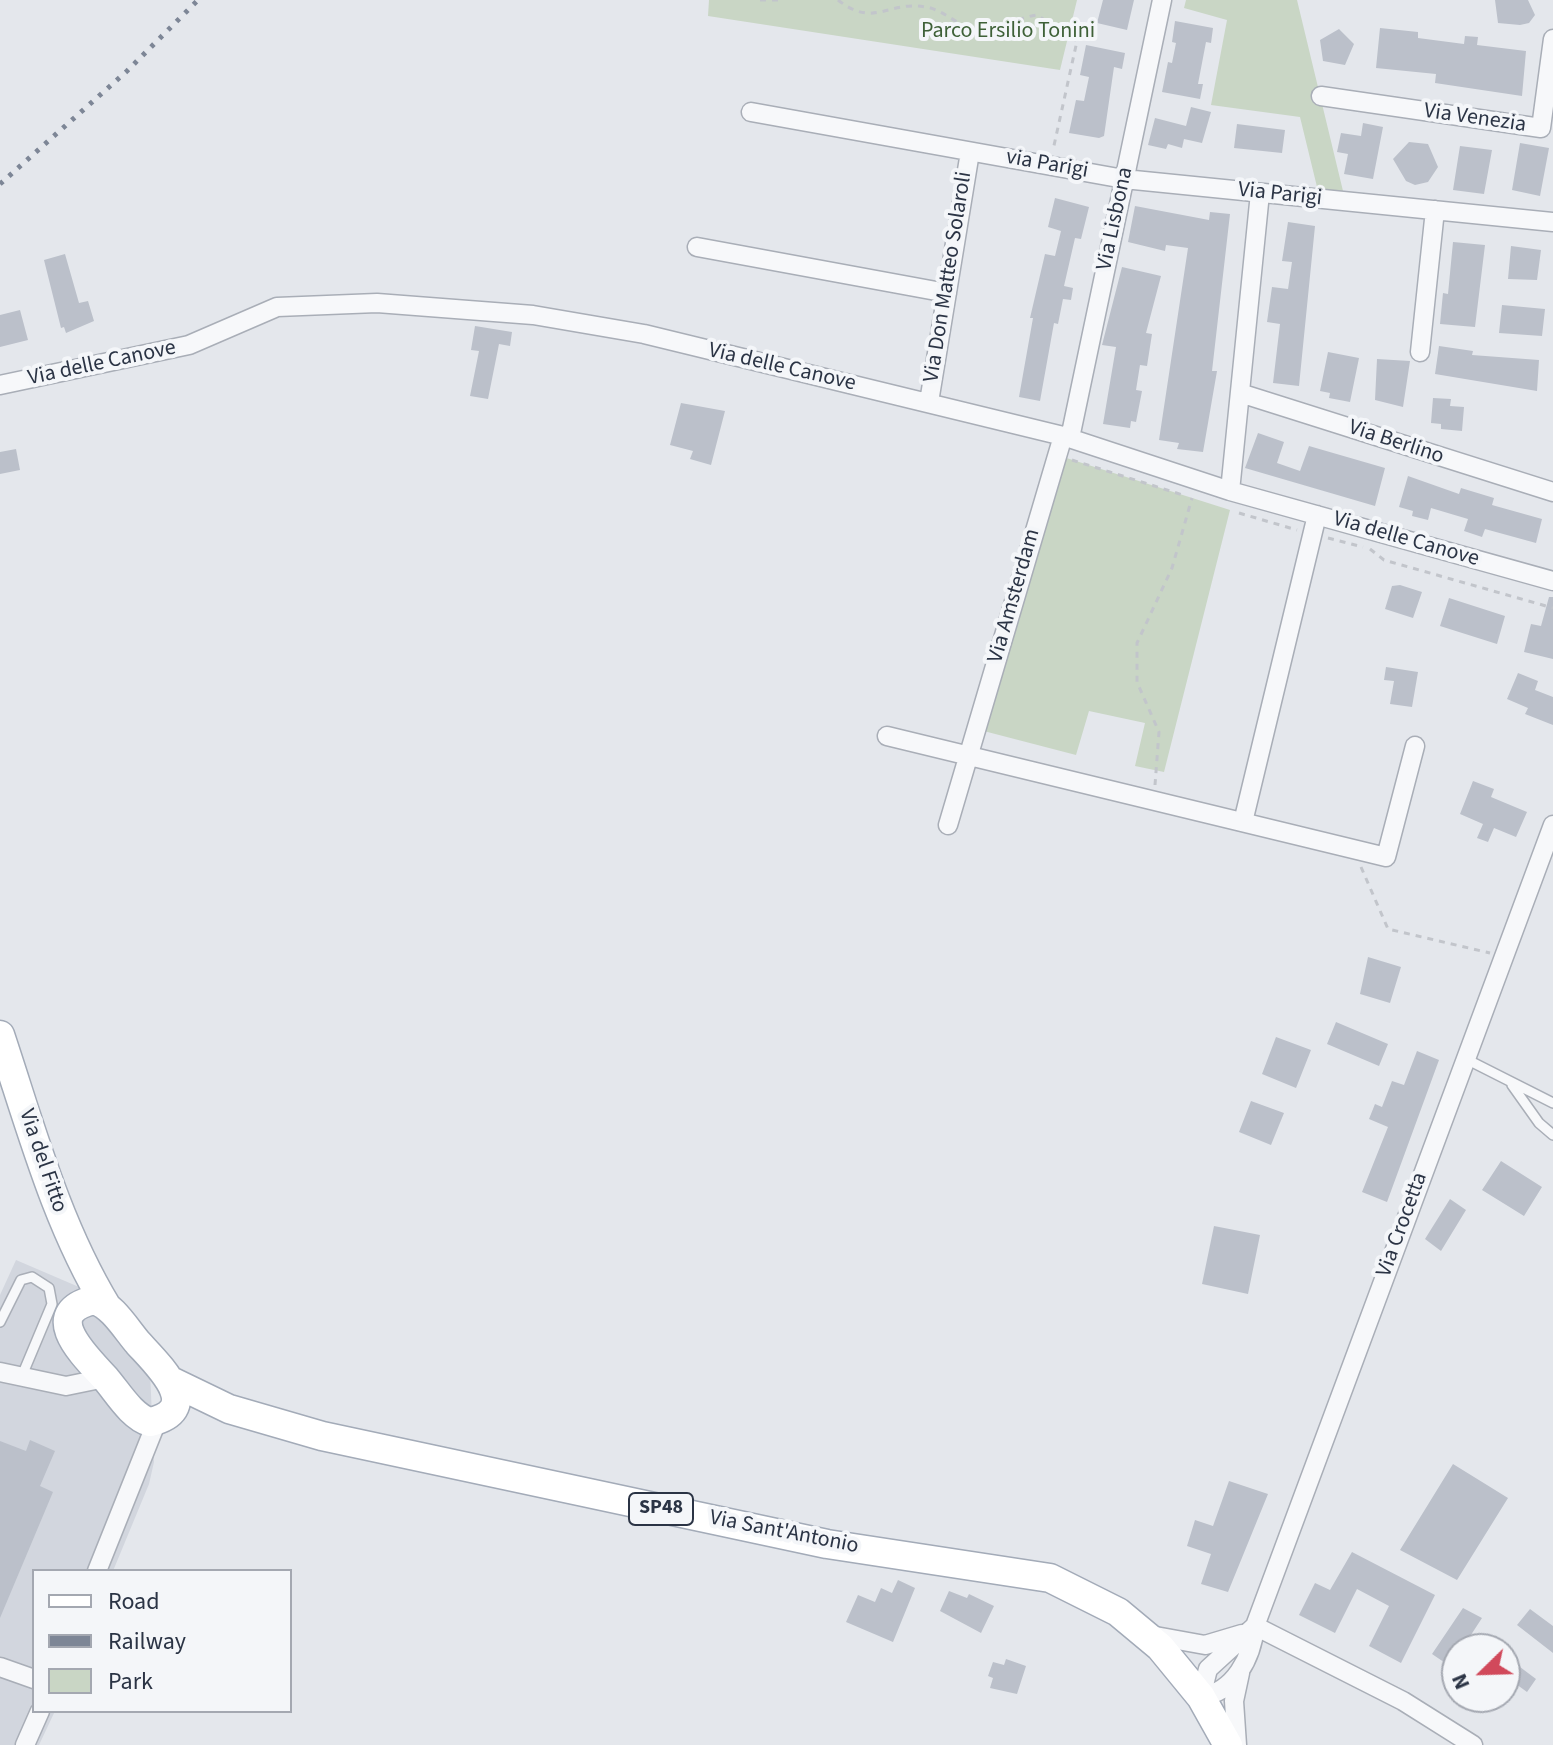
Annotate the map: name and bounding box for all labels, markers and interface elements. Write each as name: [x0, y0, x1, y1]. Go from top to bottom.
park label: Parco Ersilio Tonini: [921, 19, 1095, 45]
street label: Via Venezia: [1422, 99, 1528, 139]
street label: via Parigi: [1004, 145, 1090, 185]
street label: Via Lisbona: [1092, 165, 1140, 273]
street label: Via Don Matteo Solaroli: [919, 170, 979, 384]
street label: Via Parigi: [1237, 177, 1323, 213]
street label: Via delle Canove: [26, 335, 178, 393]
street label: Via delle Canove: [706, 338, 858, 398]
street label: Via Berlino: [1345, 415, 1447, 471]
street label: Via delle Canove: [1330, 507, 1482, 573]
street label: Via Amsterdam: [983, 526, 1047, 666]
street label: Via del Fitto: [12, 1106, 72, 1216]
street label: Via Crocetta: [1372, 1169, 1434, 1281]
road number: SP48: [629, 1493, 693, 1525]
street label: Via Sant'Antonio: [707, 1506, 861, 1560]
legend: [32, 1569, 292, 1713]
text: Road: [108, 1584, 160, 1619]
text: Railway: [108, 1624, 186, 1659]
north arrow: [1441, 1633, 1521, 1713]
text: Park: [108, 1664, 153, 1699]
text: N: [1443, 1669, 1478, 1695]

